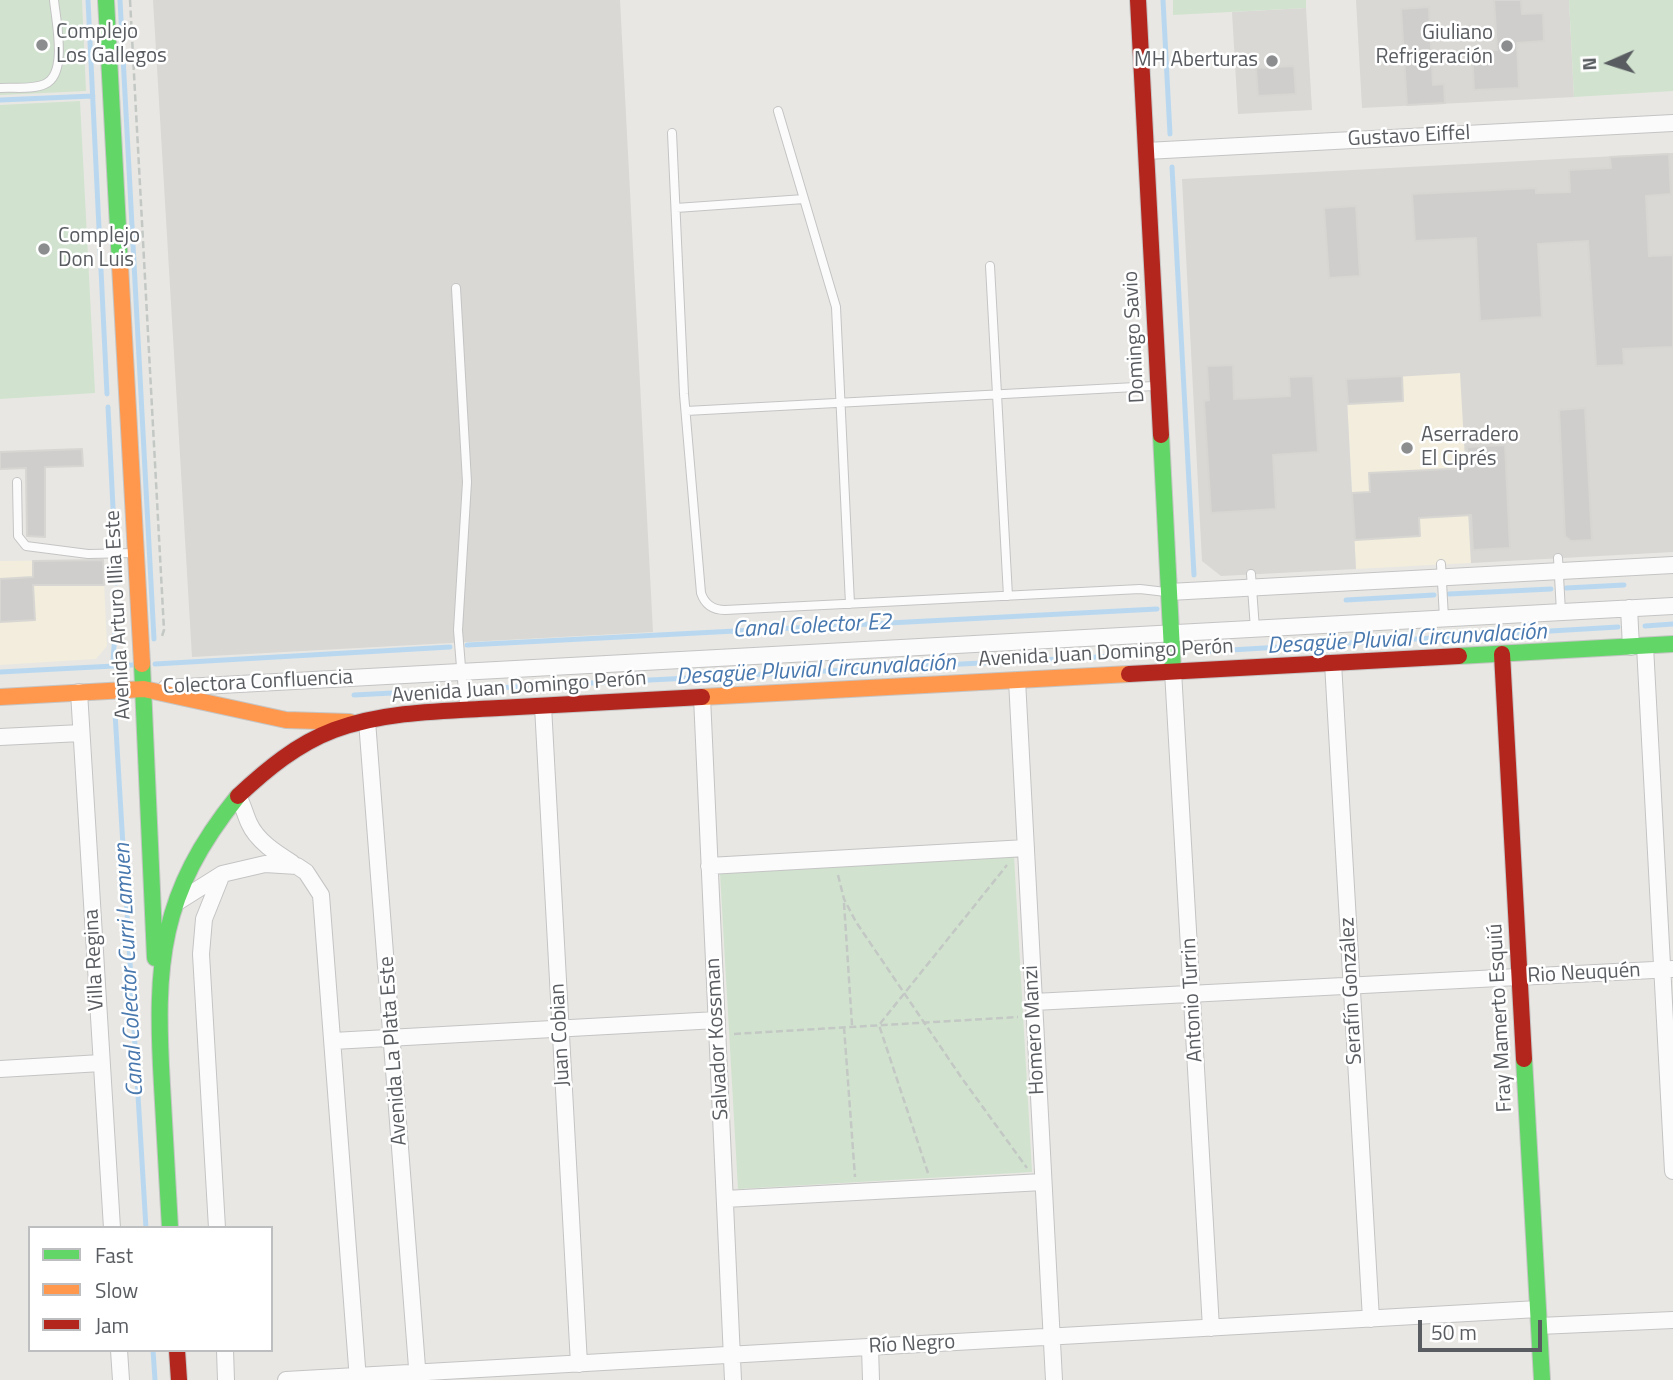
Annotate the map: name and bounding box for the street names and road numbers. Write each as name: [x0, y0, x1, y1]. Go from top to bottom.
street label: Gustavo Eiffel: [1347, 121, 1471, 153]
street label: Domingo Savio: [1119, 270, 1151, 404]
street label: Avenida Arturo Illia Este: [101, 510, 137, 720]
street label: Avenida Juan Domingo Perón: [978, 635, 1234, 673]
street label: Colectora Confluencia: [162, 665, 354, 701]
street label: Avenida Juan Domingo Perón: [391, 667, 647, 709]
street label: Villa Regina: [80, 908, 110, 1012]
street label: Serafín González: [1336, 917, 1368, 1065]
street label: Fray Mamerto Esquiú: [1483, 923, 1519, 1113]
street label: Antonio Turrin: [1177, 937, 1209, 1063]
street label: Avenida La Plata Este: [375, 956, 413, 1146]
street label: Salvador Kossman: [701, 957, 735, 1121]
street label: Rio Neuquén: [1527, 958, 1641, 990]
street label: Homero Manzi: [1019, 965, 1051, 1095]
street label: Juan Cobian: [546, 983, 576, 1087]
street label: Río Negro: [868, 1330, 956, 1360]

